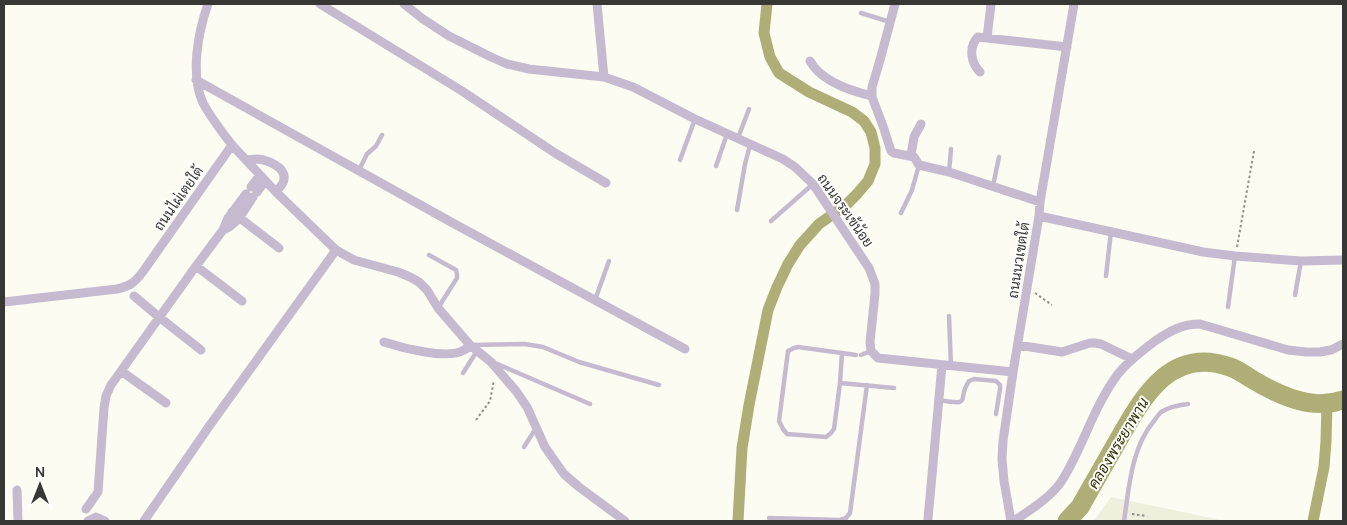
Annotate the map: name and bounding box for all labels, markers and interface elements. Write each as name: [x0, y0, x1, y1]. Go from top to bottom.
street label: ถนนไผ่เตยใต้: [149, 161, 208, 234]
street label: ถนนจระเข้น้อย: [814, 169, 878, 251]
street label: ถนนนวเขตใต้: [1003, 220, 1034, 300]
water label: คลองพระยาพาน: [1082, 393, 1154, 493]
north arrow: [15, 460, 65, 510]
text: N: [35, 462, 45, 481]

